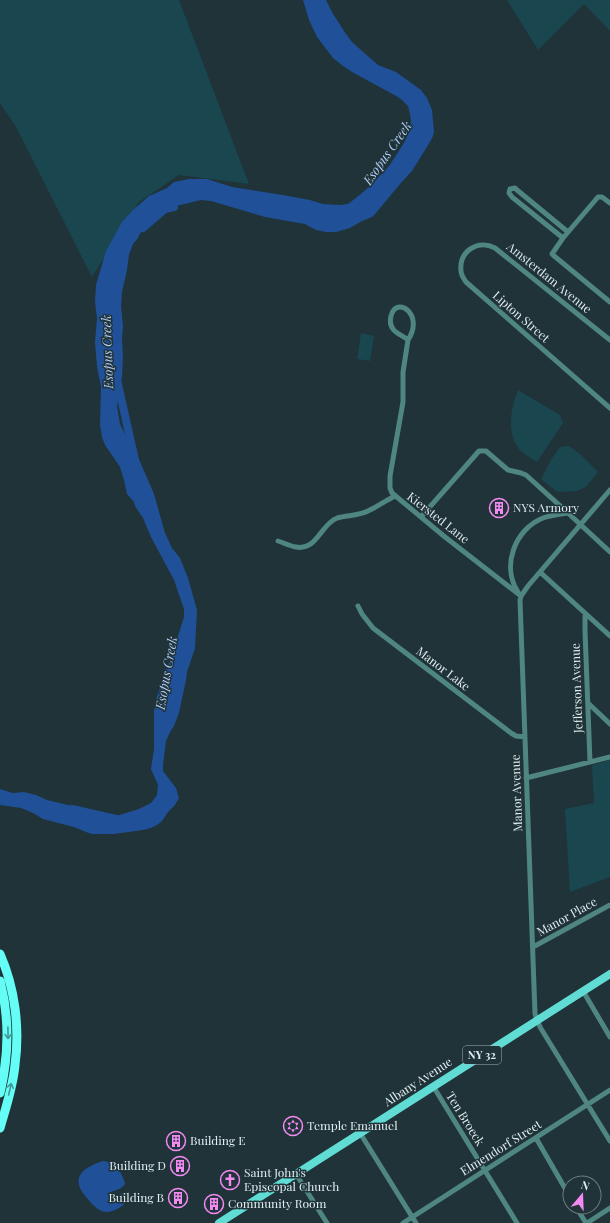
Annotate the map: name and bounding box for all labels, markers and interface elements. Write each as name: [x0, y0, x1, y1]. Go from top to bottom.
water label: Esopus Creek: [358, 117, 415, 189]
street label: Amsterdam Avenue: [503, 237, 595, 316]
street label: Lipton Street: [490, 287, 554, 346]
water label: Esopus Creek: [97, 315, 116, 390]
street label: Kiersted Lane: [404, 488, 473, 547]
building icon: NYS Armory: [488, 497, 510, 519]
place label: NYS Armory: [513, 499, 579, 515]
water label: Esopus Creek: [151, 635, 180, 712]
street label: Manor Lake: [413, 643, 474, 694]
street label: Jefferson Avenue: [566, 643, 586, 734]
street label: Manor Avenue: [507, 754, 525, 832]
street label: Manor Place: [534, 893, 599, 939]
one-way arrow: [4, 1026, 12, 1039]
road number: NY 32: [463, 1046, 501, 1064]
street label: Albany Avenue: [379, 1053, 455, 1110]
one-way arrow: [7, 1083, 15, 1096]
street label: Ten Broeck: [443, 1088, 489, 1149]
synagogue icon: Temple Emanuel: [282, 1115, 304, 1137]
street label: Elmendorf Street: [457, 1115, 545, 1178]
place label: Temple Emanuel: [307, 1117, 398, 1133]
building icon: Building E: [165, 1130, 187, 1152]
place label: Building E: [190, 1132, 245, 1148]
building icon: Building D: [169, 1155, 191, 1177]
place label: Building D: [109, 1157, 166, 1173]
place label: Saint John's Episcopal Church: [244, 1164, 339, 1194]
church icon: Saint John's Episcopal Church: [219, 1169, 241, 1191]
north arrow: [562, 1175, 602, 1215]
text: N: [579, 1177, 592, 1193]
building icon: Building B: [167, 1187, 189, 1209]
place label: Building B: [108, 1189, 164, 1205]
building icon: Community Room: [203, 1193, 225, 1215]
place label: Community Room: [228, 1195, 327, 1211]

